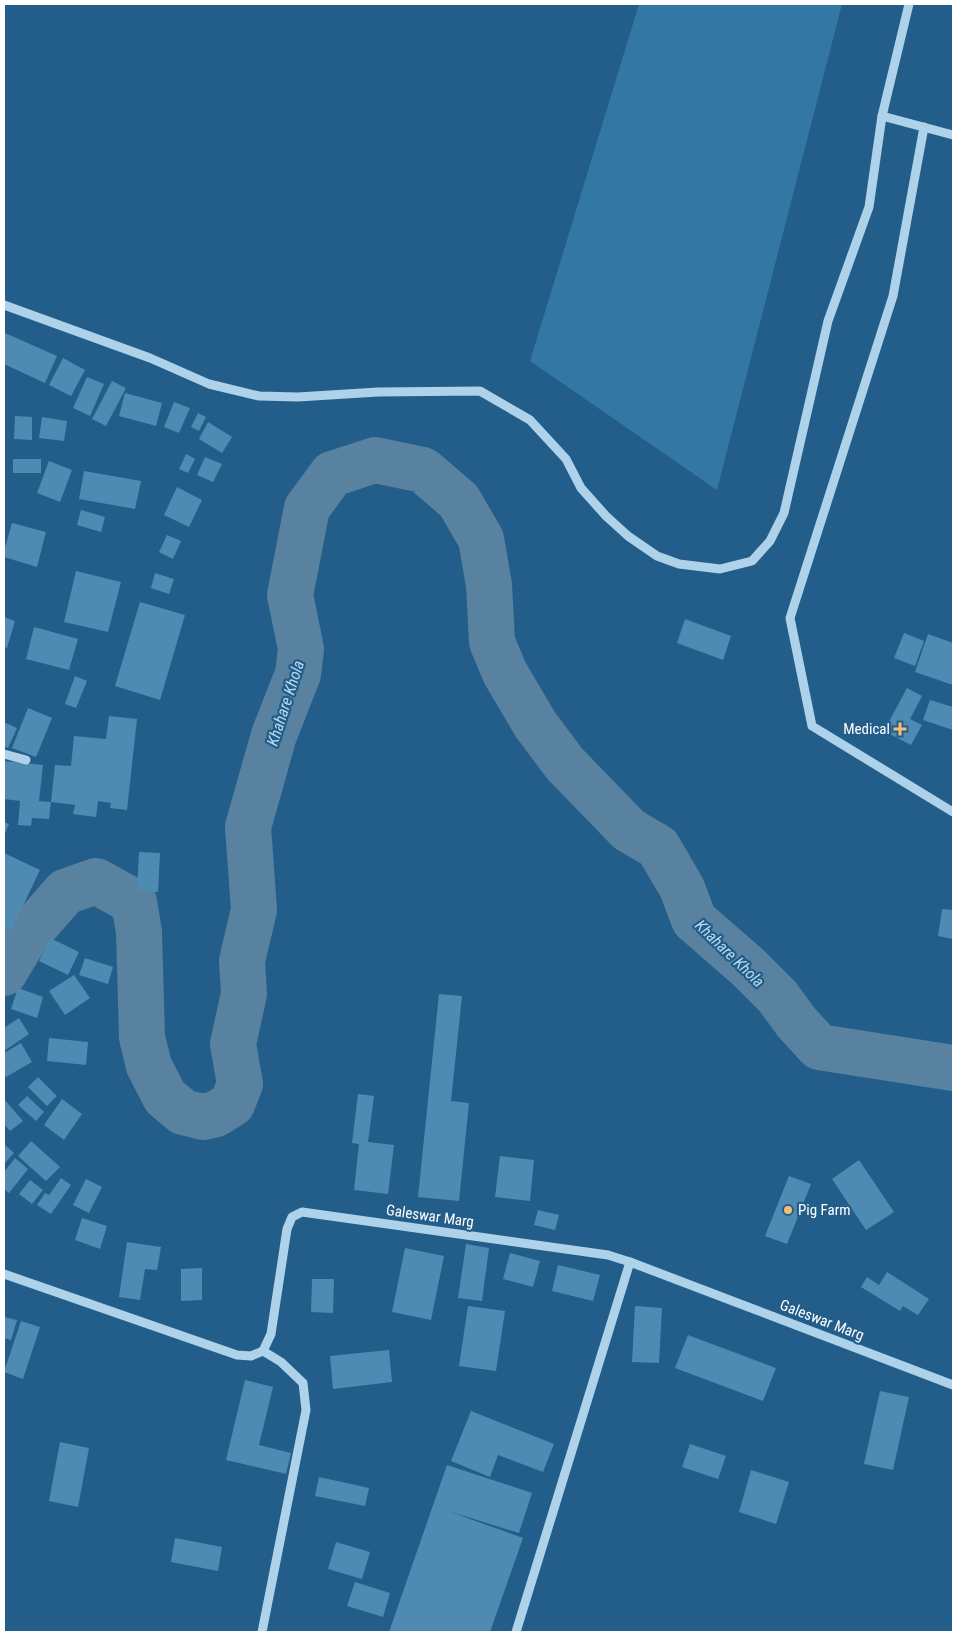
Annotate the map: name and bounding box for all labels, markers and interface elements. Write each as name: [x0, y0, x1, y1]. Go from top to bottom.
water label: Khahare Khola: [263, 658, 308, 748]
place label: Medical: [843, 720, 890, 738]
marker: Medical: [894, 723, 906, 735]
water label: Khahare Khola: [691, 916, 768, 991]
street label: Galeswar Marg: [385, 1201, 475, 1231]
place label: Pig Farm: [798, 1201, 851, 1219]
marker: Pig Farm: [782, 1204, 794, 1216]
street label: Galeswar Marg: [777, 1296, 867, 1344]

